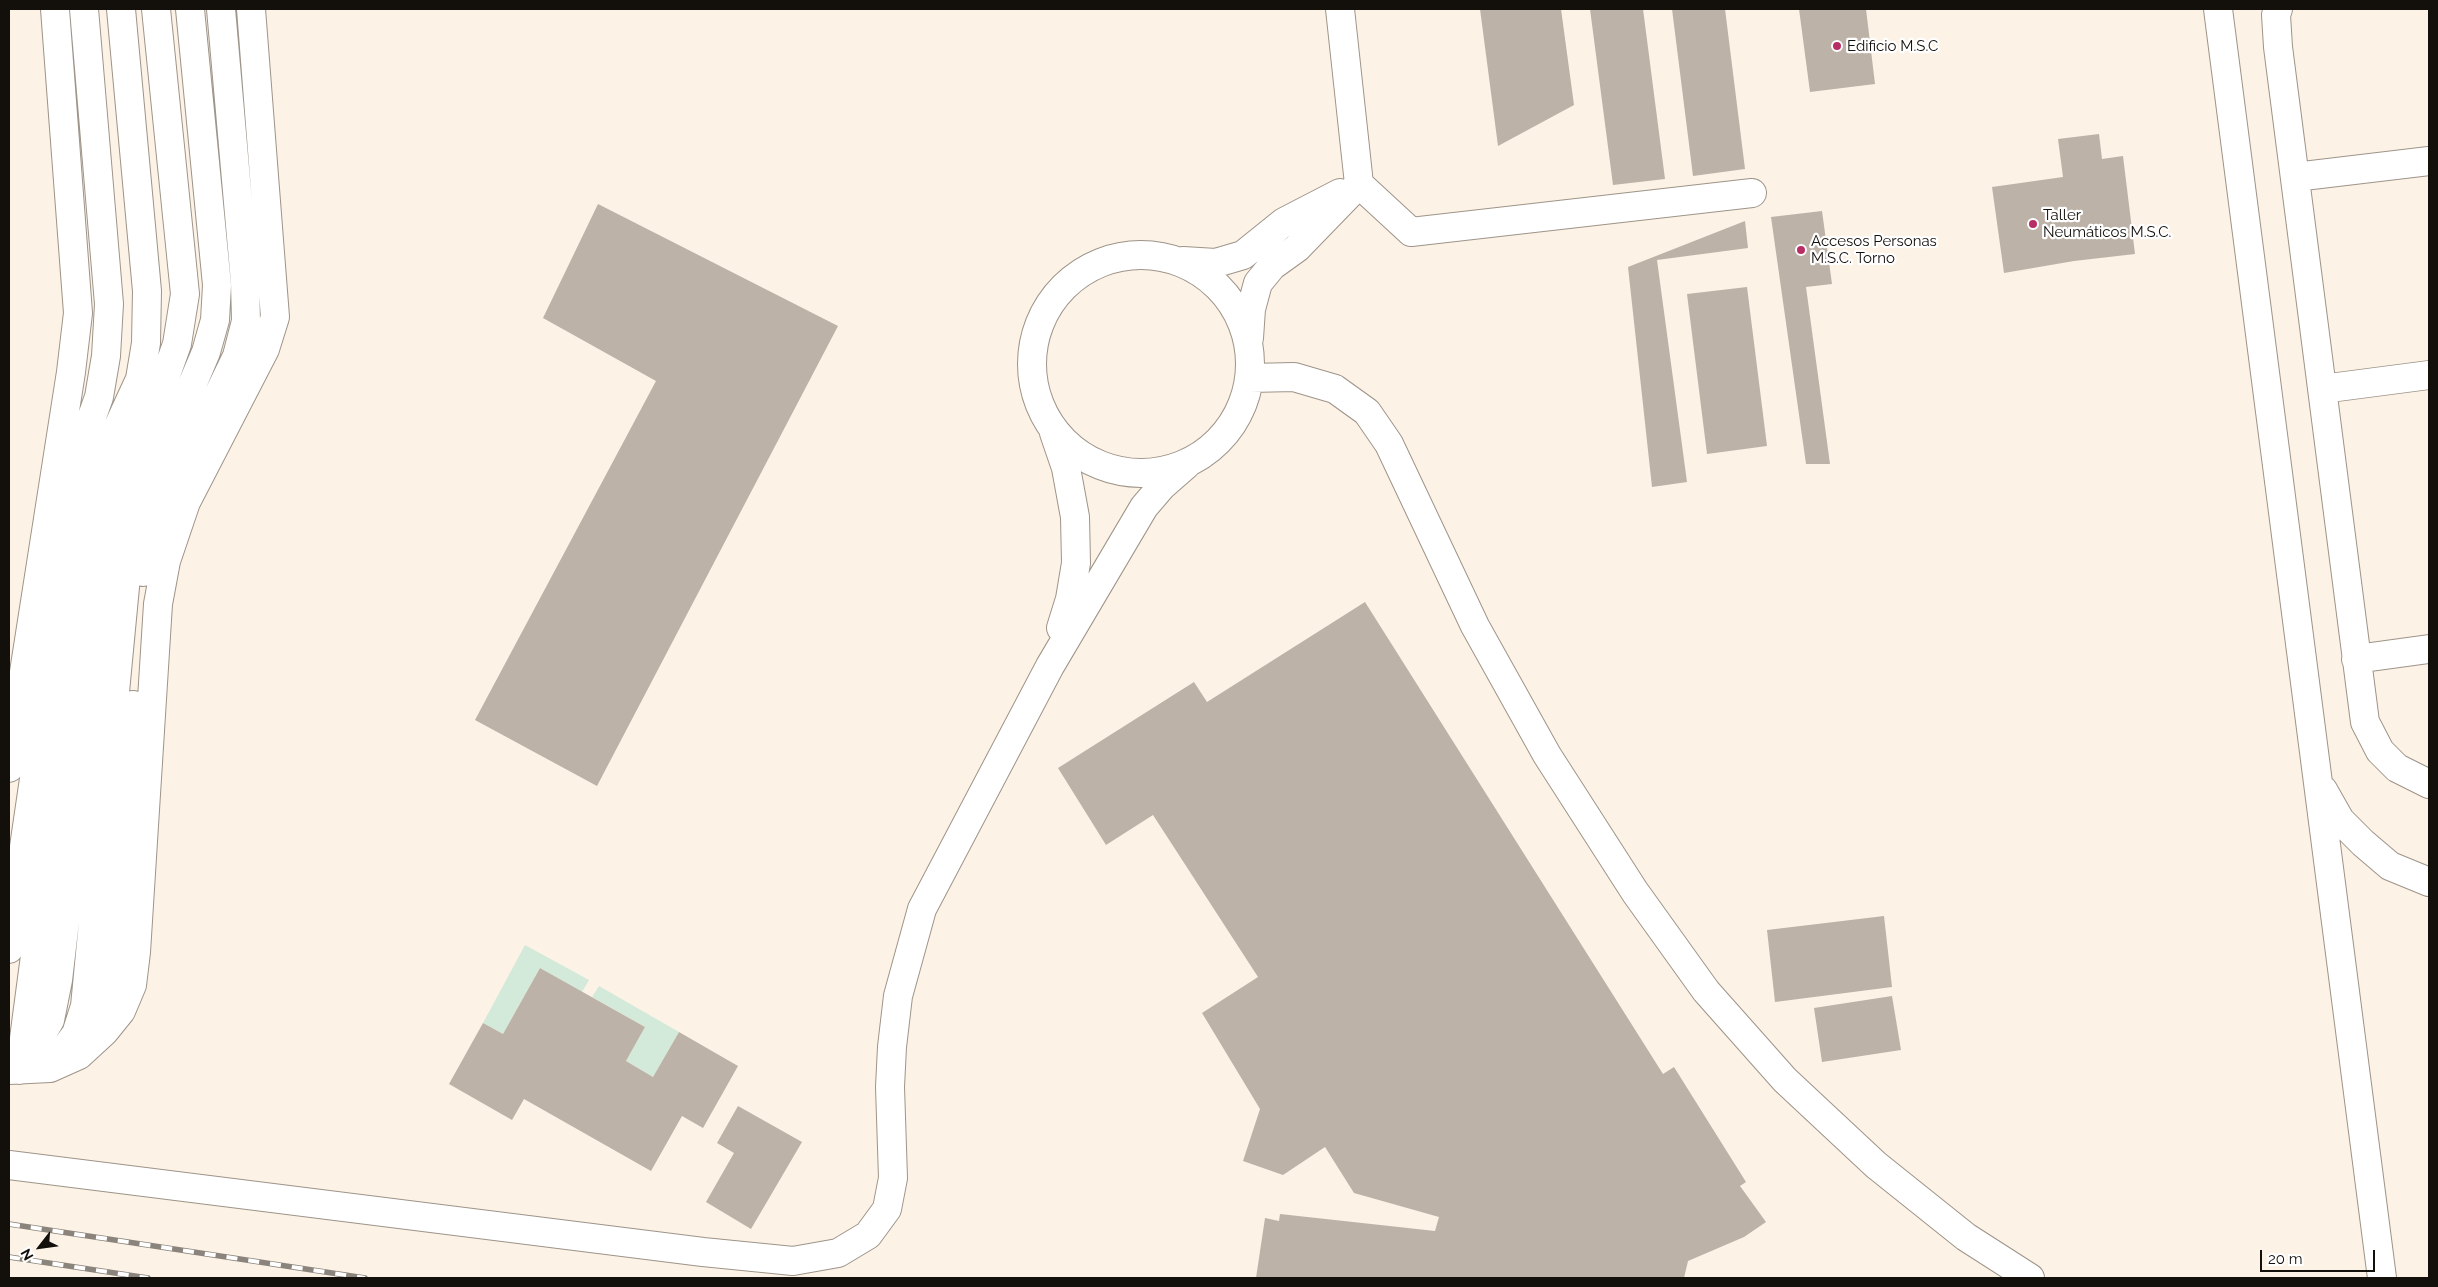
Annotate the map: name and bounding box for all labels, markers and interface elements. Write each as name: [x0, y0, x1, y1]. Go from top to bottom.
place label: Edificio M.S.C: [1847, 37, 1938, 55]
marker: Edificio M.S.C: [1831, 40, 1843, 52]
place label: Taller Neumáticos M.S.C.: [2043, 206, 2171, 241]
marker: Taller Neumáticos M.S.C.: [2027, 218, 2039, 230]
place label: Accesos Personas M.S.C. Torno: [1811, 232, 1937, 267]
marker: Accesos Personas M.S.C. Torno: [1795, 244, 1807, 256]
north arrow: [15, 1222, 65, 1272]
scale bar: [2263, 1240, 2378, 1272]
text: N: [17, 1246, 37, 1263]
text: 20 m: [2268, 1250, 2303, 1268]

